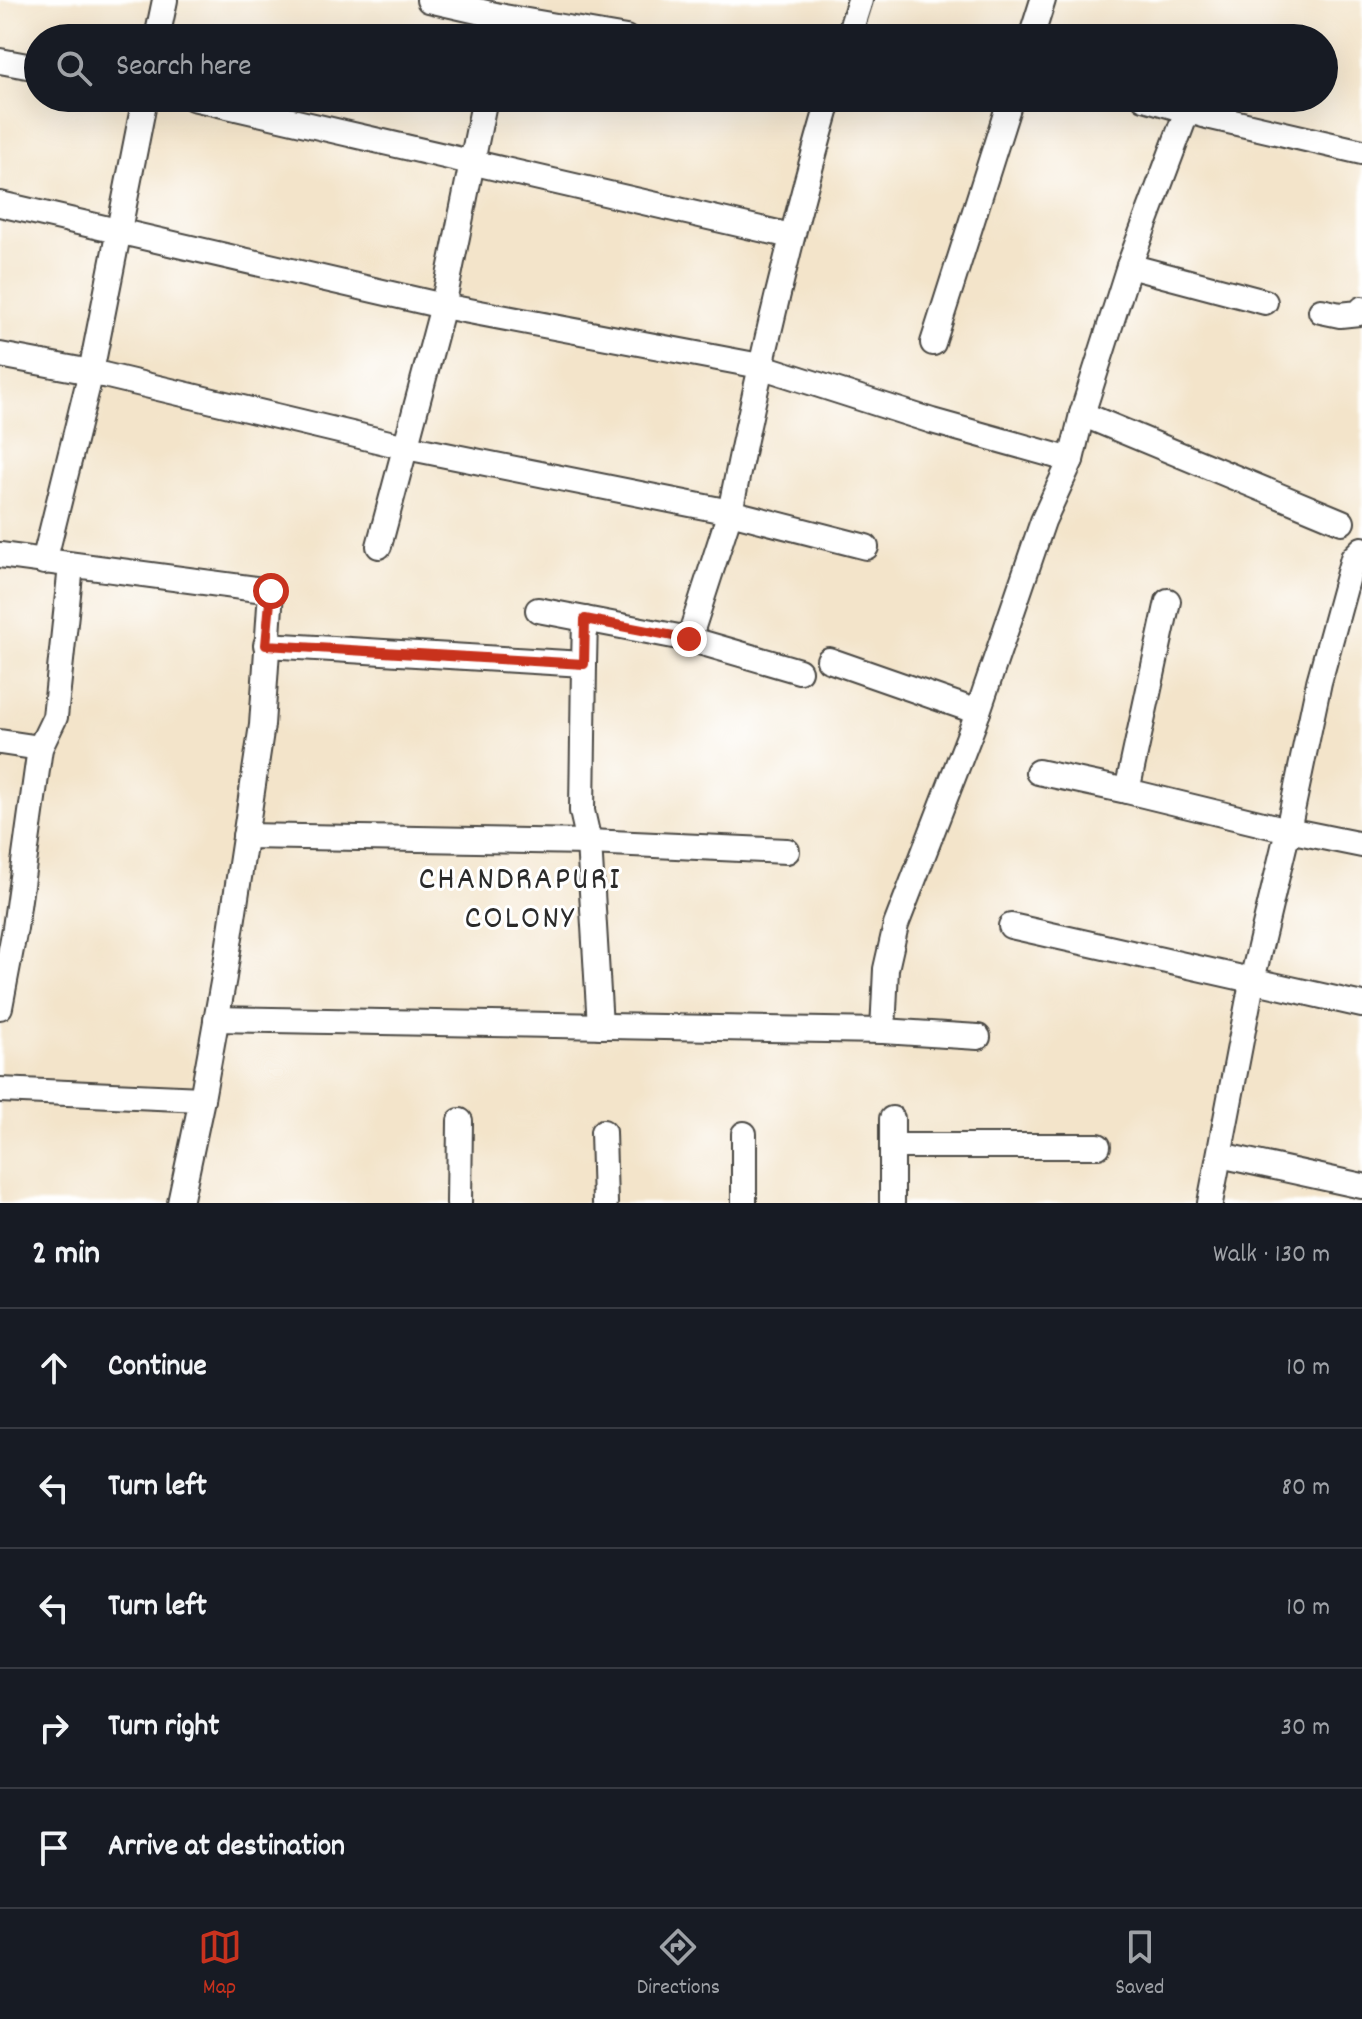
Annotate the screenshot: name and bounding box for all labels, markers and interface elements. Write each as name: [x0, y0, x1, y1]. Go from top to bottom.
search box: [24, 24, 1338, 112]
icon: search: [52, 46, 96, 90]
text: Search here: [116, 47, 252, 90]
route start: [253, 573, 289, 609]
route end: [671, 621, 707, 657]
district label: CHANDRAPURI COLONY: [418, 857, 622, 945]
text: 2 min: [32, 1231, 100, 1280]
text: Walk · 130 m: [1213, 1237, 1330, 1274]
icon: ahead: [32, 1346, 76, 1390]
text: Continue: [108, 1347, 207, 1390]
text: 10 m: [1286, 1350, 1330, 1387]
icon: left: [32, 1466, 76, 1510]
text: Turn left: [108, 1467, 207, 1510]
text: 80 m: [1282, 1470, 1330, 1507]
icon: left: [32, 1586, 76, 1630]
text: Turn left: [108, 1587, 207, 1630]
text: 10 m: [1286, 1590, 1330, 1627]
icon: right: [32, 1706, 76, 1750]
text: Turn right: [108, 1707, 219, 1750]
text: 30 m: [1280, 1710, 1330, 1747]
icon: arrive: [32, 1826, 76, 1870]
text: Arrive at destination: [108, 1827, 345, 1870]
tab: Map: [198, 1925, 242, 2004]
tab: Directions: [637, 1925, 720, 2004]
tab: Saved: [1115, 1925, 1164, 2004]

